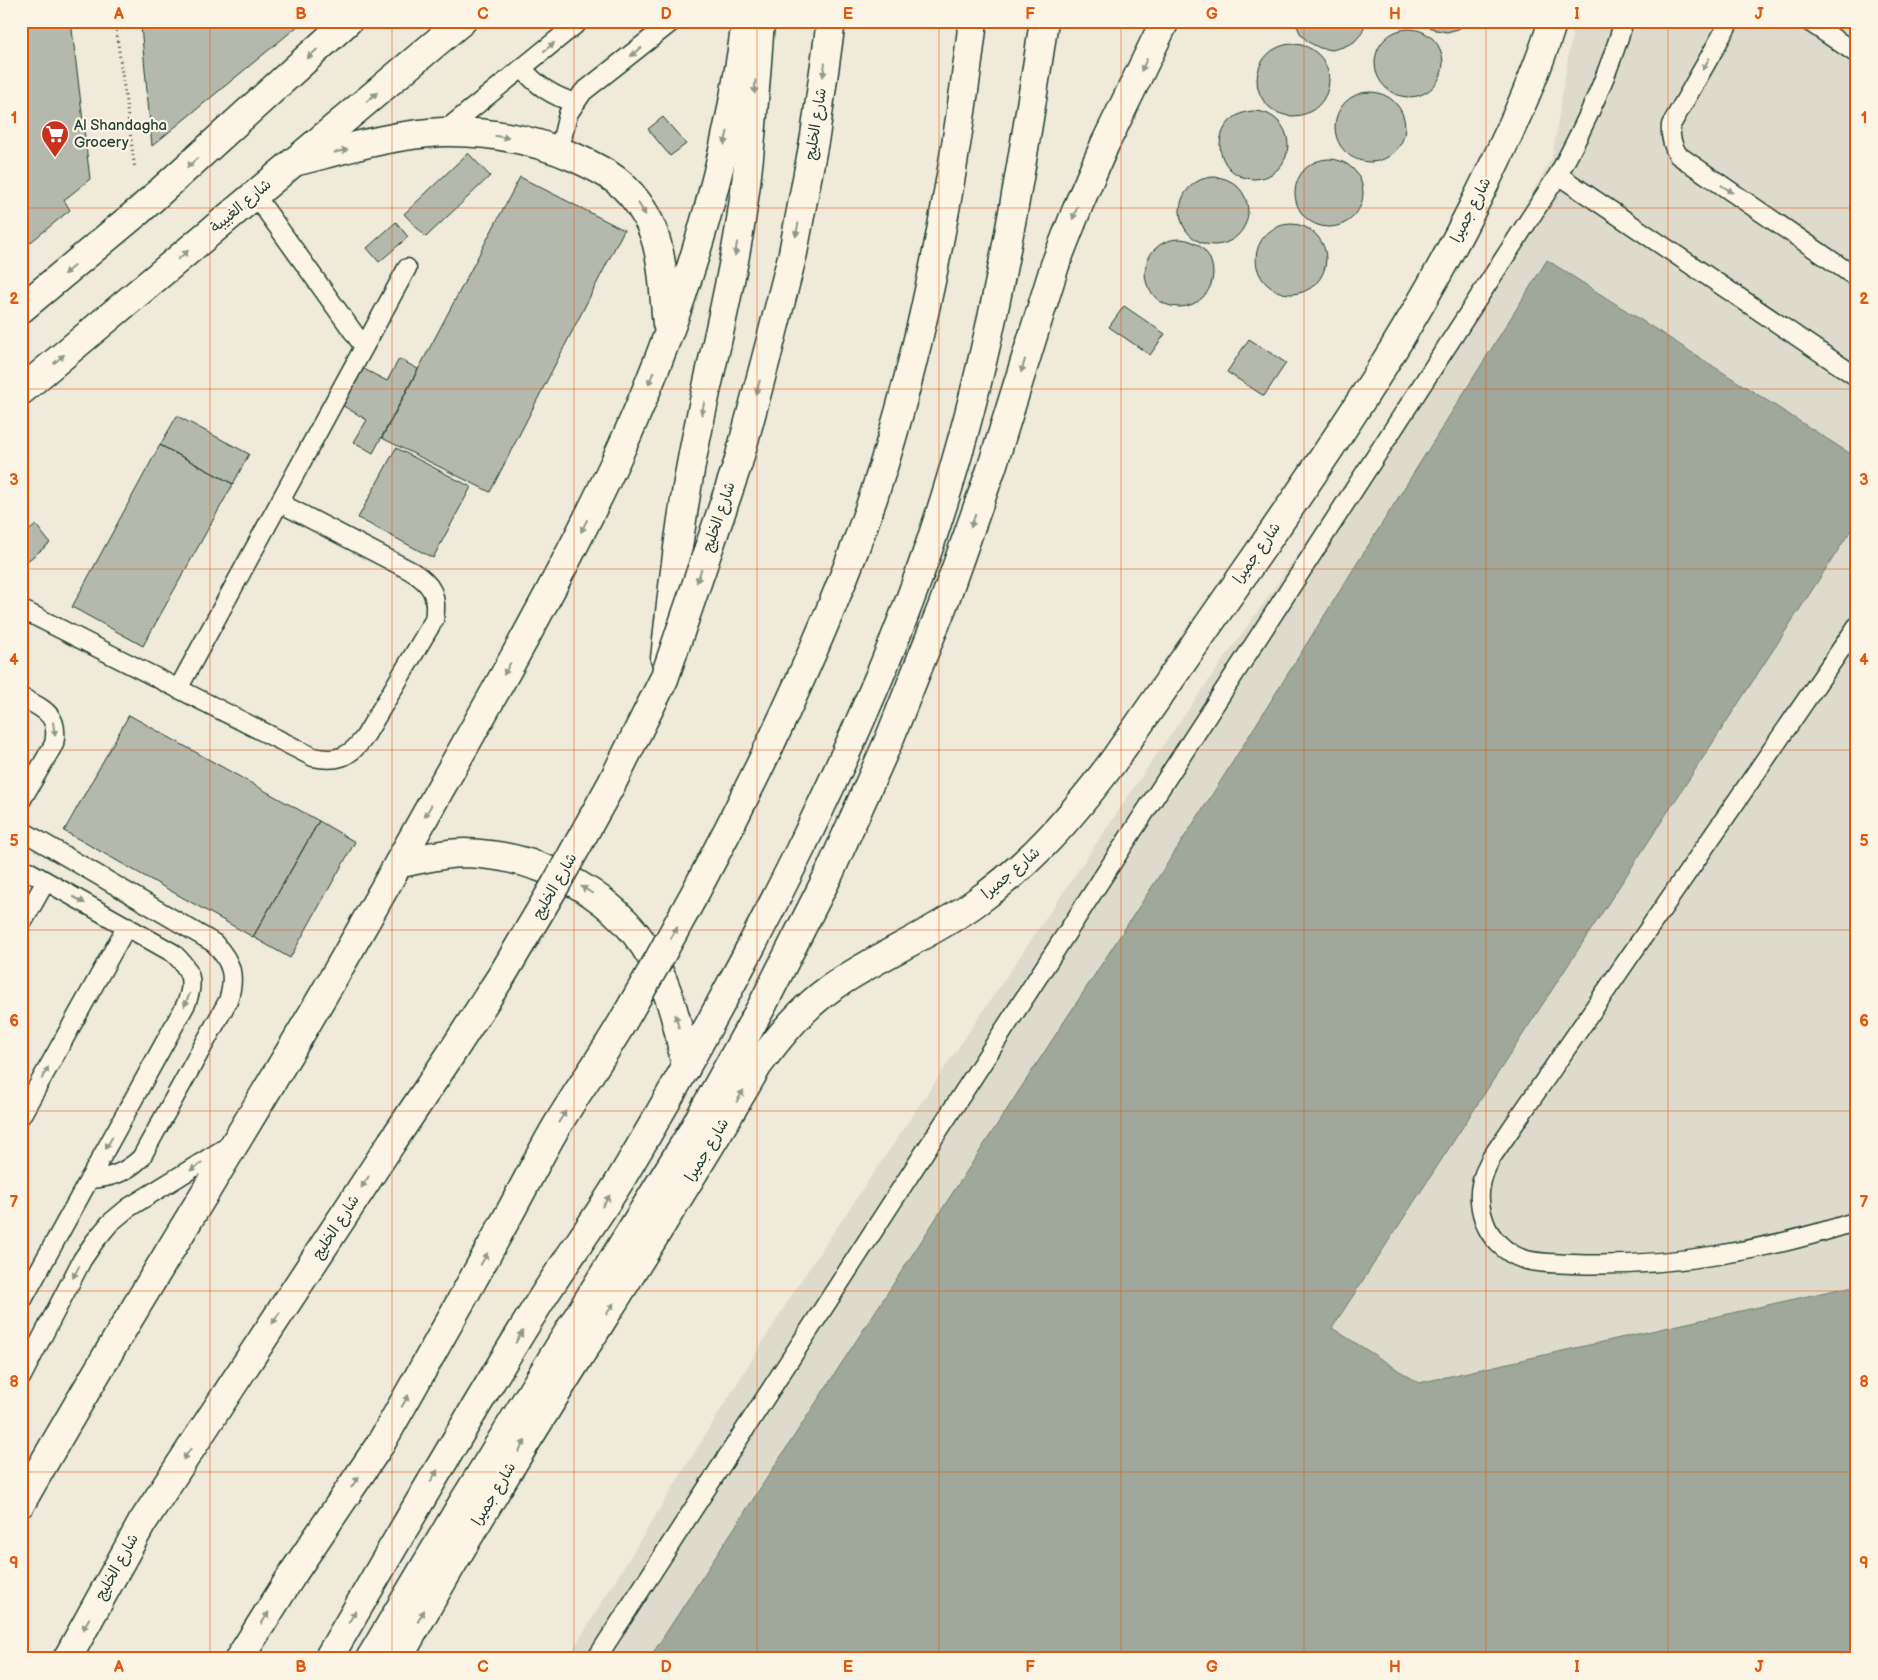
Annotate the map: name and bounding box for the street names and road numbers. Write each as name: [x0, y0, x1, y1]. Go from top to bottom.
street label: شارع الخليج: [801, 87, 831, 161]
street label: شارع جميرا: [1447, 174, 1495, 246]
street label: شارع الغبيبة: [207, 175, 275, 237]
street label: شارع الخليج: [698, 480, 740, 554]
street label: شارع جميرا: [1229, 519, 1285, 587]
street label: شارع جميرا: [978, 843, 1044, 903]
street label: شارع الخليج: [529, 850, 581, 922]
street label: شارع جميرا: [681, 1115, 733, 1185]
street label: شارع الخليج: [308, 1191, 364, 1263]
street label: شارع جميرا: [468, 1459, 520, 1529]
street label: شارع الخليج: [91, 1531, 143, 1603]

